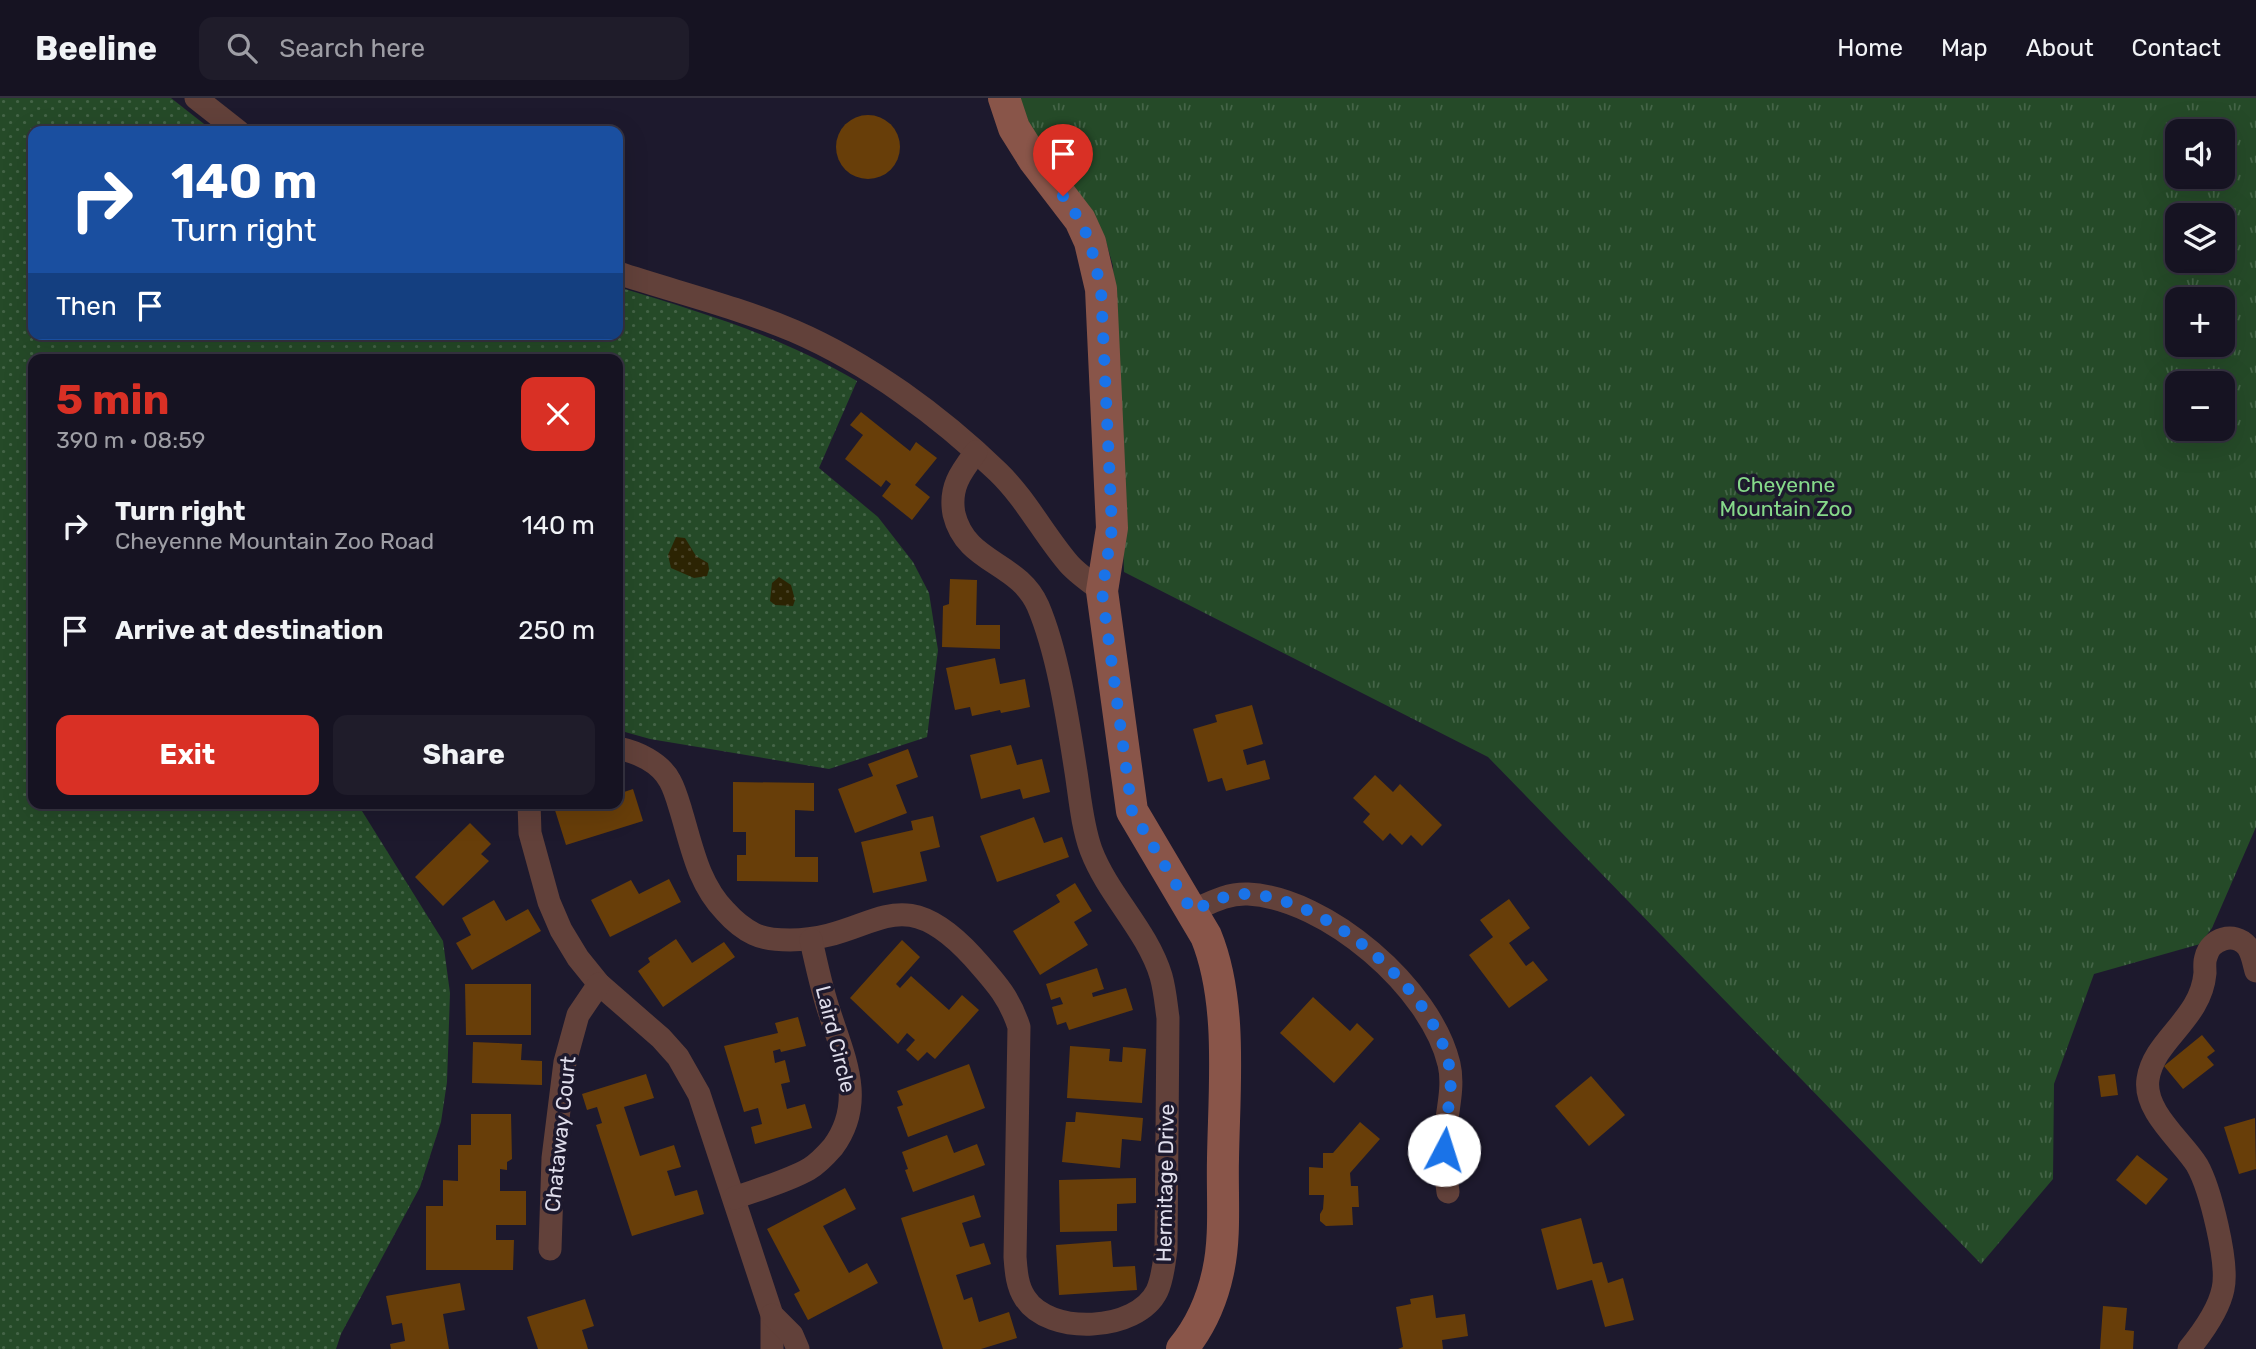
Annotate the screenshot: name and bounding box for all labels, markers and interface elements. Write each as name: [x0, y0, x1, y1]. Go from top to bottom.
search box: [199, 17, 689, 80]
text: Beeline: [35, 29, 157, 68]
icon: search: [223, 29, 261, 67]
text: Search here: [279, 33, 425, 64]
text: Home: [1837, 34, 1903, 62]
text: Map: [1941, 34, 1988, 62]
text: About: [2026, 34, 2094, 62]
text: Contact: [2132, 34, 2221, 62]
map controls: [2165, 119, 2235, 441]
button: sound: [2165, 119, 2235, 189]
pin: [1033, 124, 1093, 196]
icon: arrive: [1044, 135, 1082, 173]
text: 140 m: [171, 152, 317, 210]
icon: right: [56, 154, 147, 245]
button: layers: [2165, 203, 2235, 273]
text: Turn right: [171, 211, 316, 249]
icon: arrive: [131, 287, 169, 325]
button: +: [2165, 287, 2235, 357]
text: Then: [56, 291, 117, 322]
button: −: [2165, 371, 2235, 441]
text: 5 min: [56, 375, 170, 425]
button: close: [521, 377, 595, 451]
text: 390 m · 08:59: [56, 426, 205, 454]
park label: Cheyenne Mountain Zoo: [1719, 472, 1853, 521]
text: Turn right: [115, 496, 245, 527]
icon: right: [56, 507, 94, 545]
text: 140 m: [522, 510, 595, 541]
text: Cheyenne Mountain Zoo Road: [115, 527, 434, 555]
icon: arrive: [56, 612, 94, 650]
text: Arrive at destination: [115, 615, 383, 646]
text: 250 m: [518, 615, 595, 646]
button: Exit: [56, 715, 319, 795]
button: Share: [333, 715, 595, 795]
street label: Laird Circle: [811, 983, 861, 1095]
street label: Chataway Court: [539, 1055, 581, 1213]
street label: Hermitage Drive: [1151, 1104, 1179, 1262]
position arrow: [1407, 1113, 1481, 1187]

